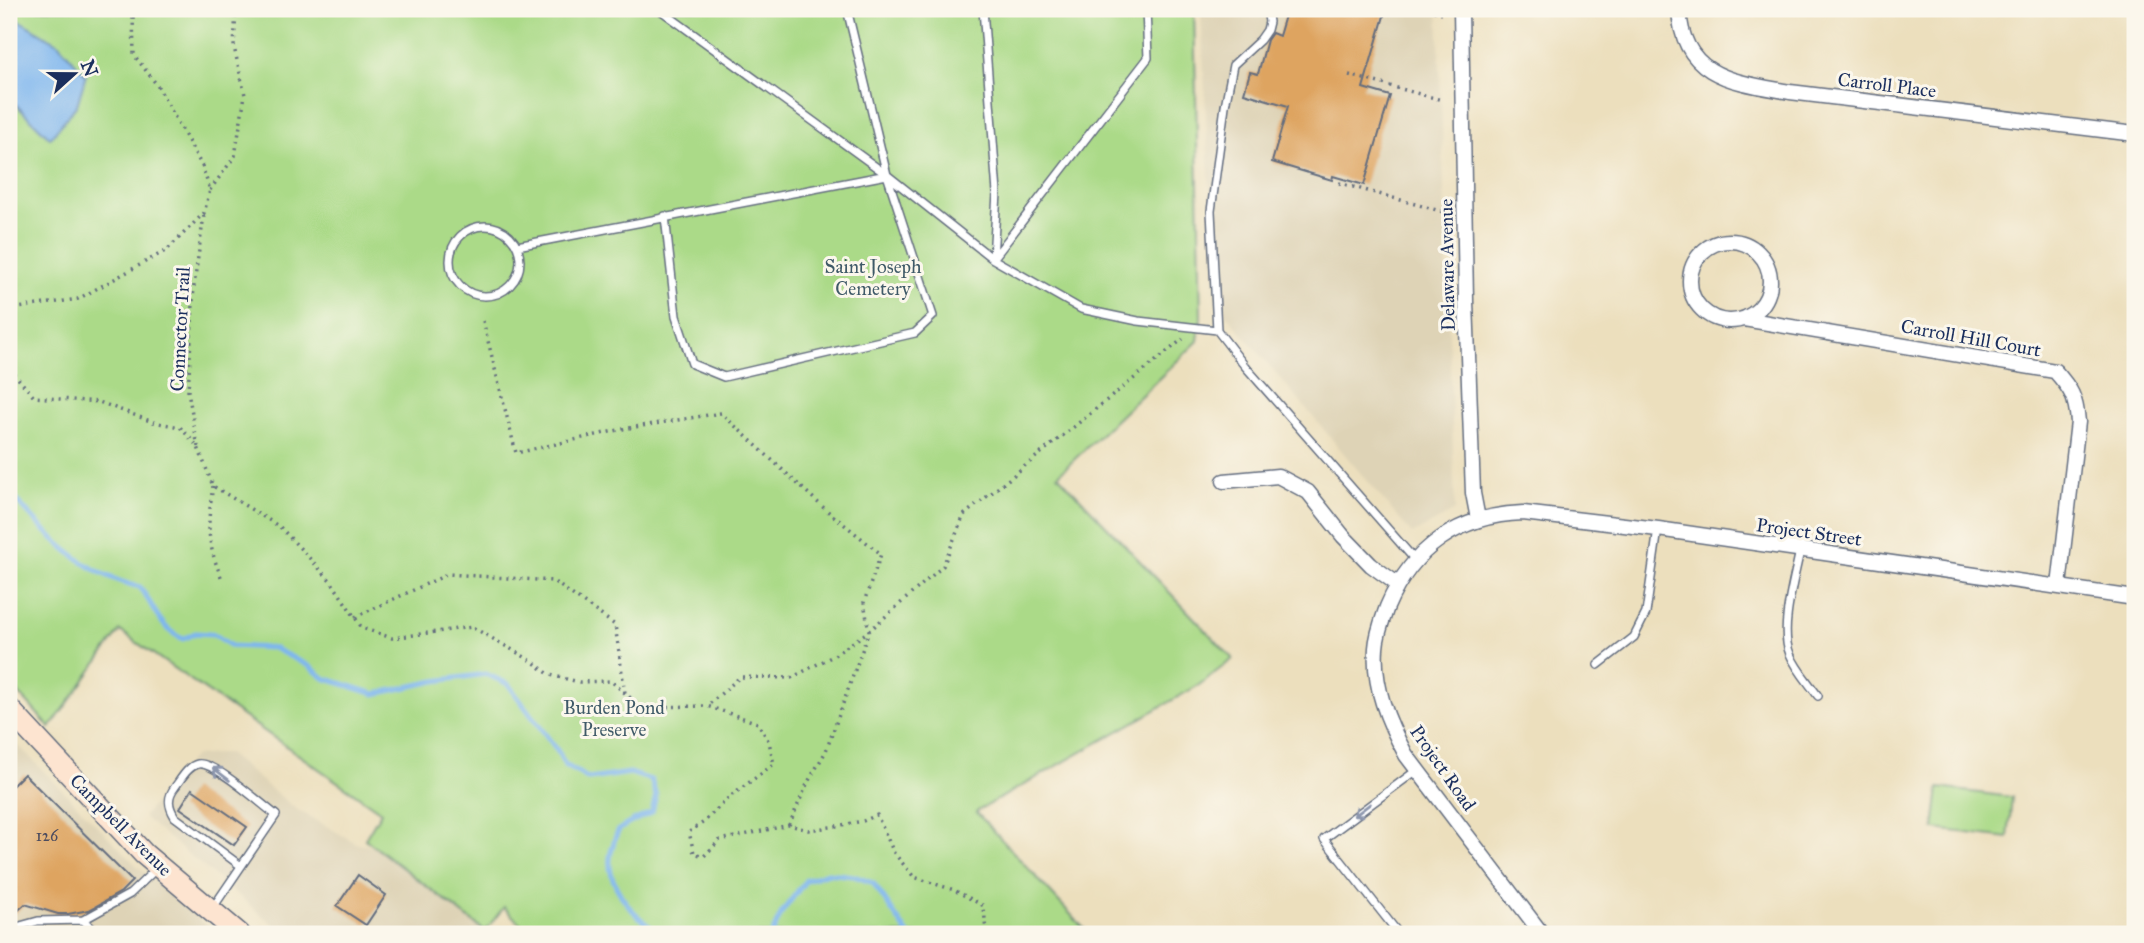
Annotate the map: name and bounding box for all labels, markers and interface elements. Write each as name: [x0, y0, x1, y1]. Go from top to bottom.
north arrow: [38, 38, 108, 108]
text: N: [76, 56, 103, 80]
street label: Carroll Place: [1836, 68, 1938, 102]
street label: Delaware Avenue: [1434, 199, 1460, 331]
park label: Saint Joseph Cemetery: [825, 255, 922, 300]
street label: Connector Trail: [165, 265, 195, 392]
street label: Carroll Hill Court: [1899, 314, 2043, 362]
street label: Project Street: [1755, 513, 1863, 551]
park label: Burden Pond Preserve: [563, 696, 665, 741]
street label: Project Road: [1405, 721, 1481, 816]
one-way arrow: [212, 767, 231, 781]
street label: Campbell Avenue: [65, 769, 177, 881]
one-way arrow: [1353, 802, 1372, 817]
house number: 126: [36, 826, 59, 845]

